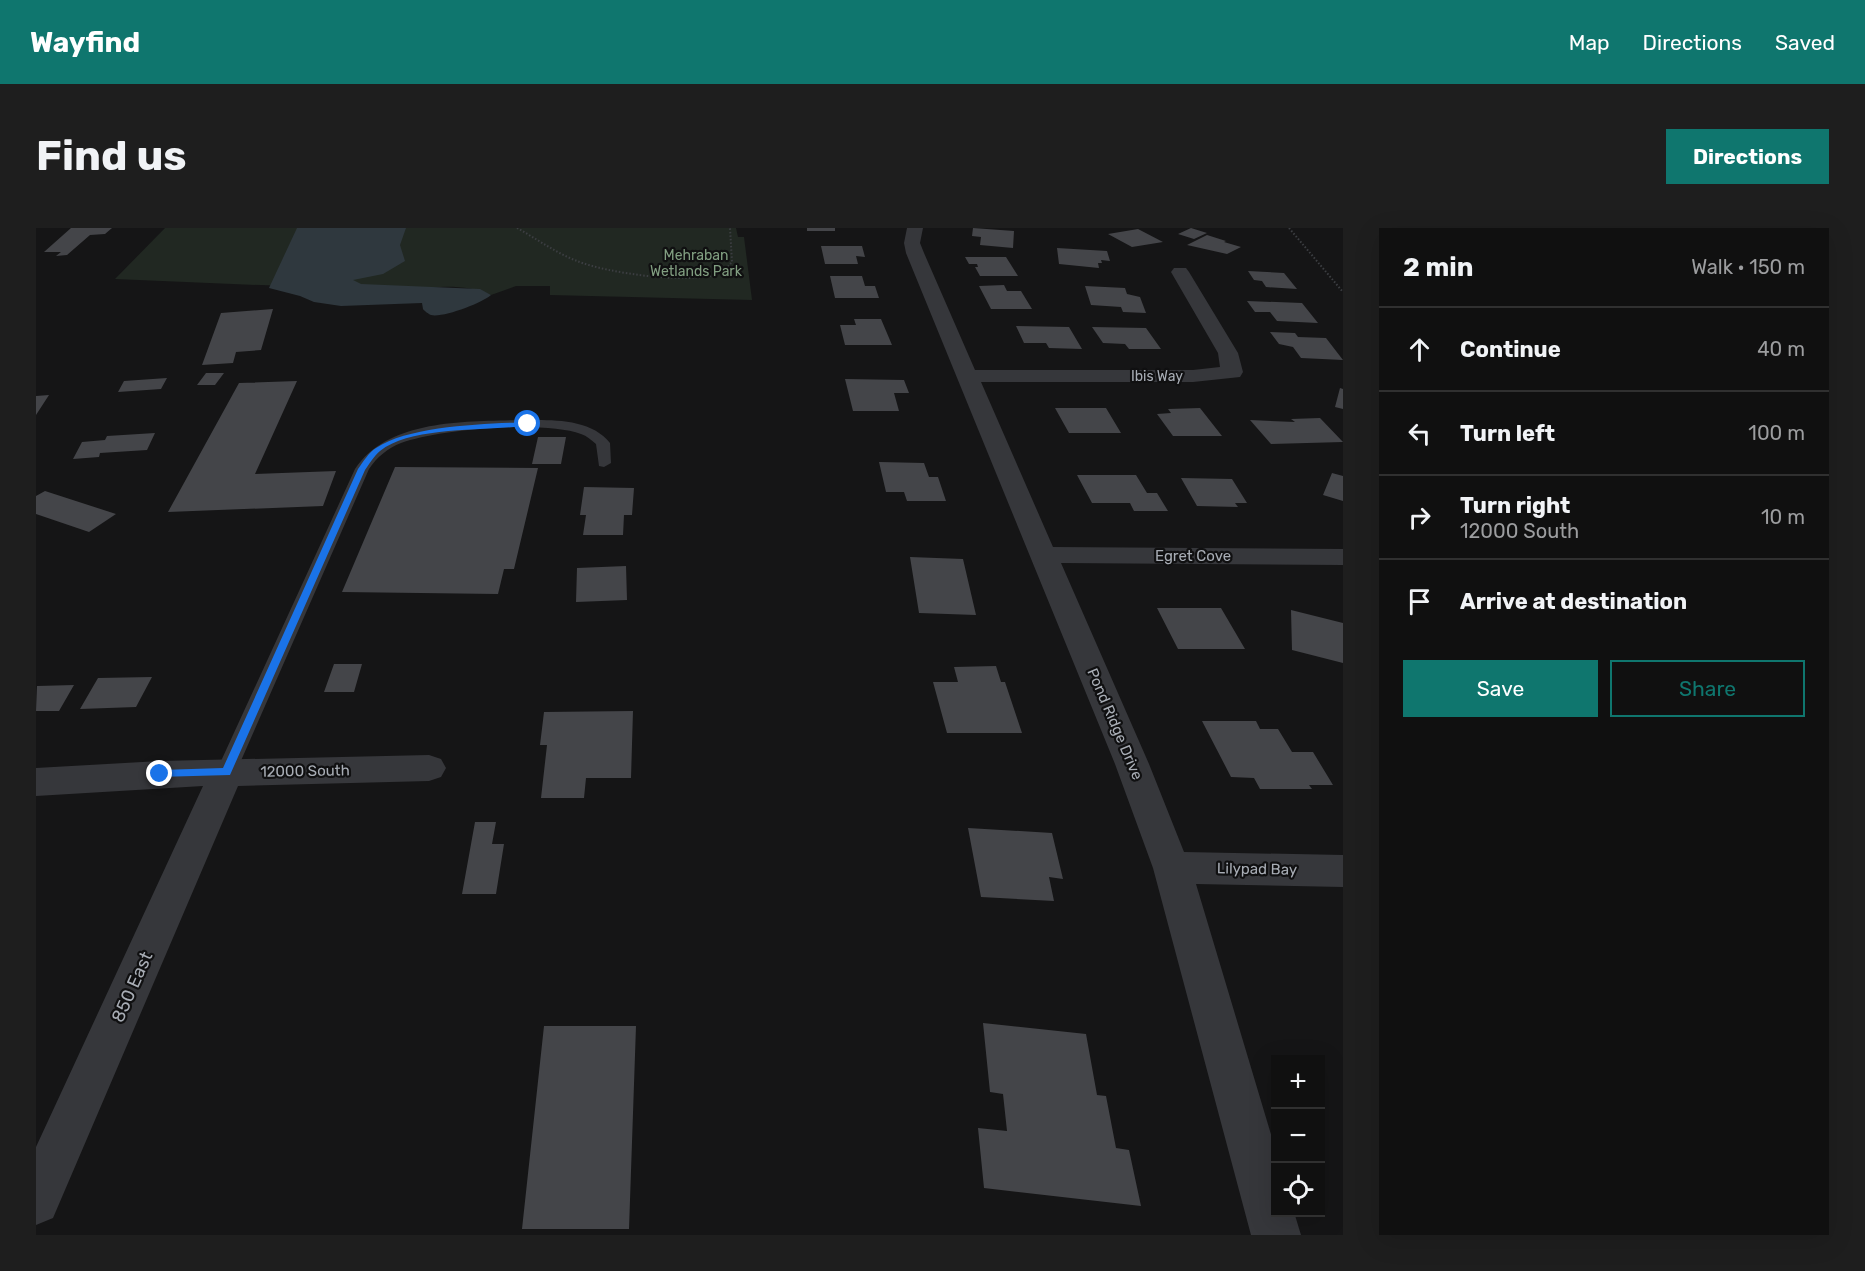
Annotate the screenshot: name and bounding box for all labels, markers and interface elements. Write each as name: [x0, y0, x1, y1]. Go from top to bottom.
text: Wayfind: [30, 26, 140, 59]
text: Map: [1569, 30, 1610, 55]
text: Directions: [1643, 30, 1742, 55]
text: Saved: [1775, 30, 1835, 55]
button: Directions: [1666, 129, 1829, 184]
text: Find us: [36, 131, 187, 181]
park label: Mehraban Wetlands Park: [650, 247, 743, 280]
text: 2 min: [1403, 252, 1473, 283]
text: Walk · 150 m: [1691, 255, 1805, 279]
icon: ahead: [1403, 333, 1436, 366]
text: Continue: [1460, 336, 1561, 363]
text: 40 m: [1757, 337, 1805, 361]
street label: Ibis Way: [1131, 368, 1183, 385]
route start: [514, 410, 540, 436]
icon: left: [1403, 417, 1436, 450]
text: Turn left: [1460, 420, 1555, 447]
text: 100 m: [1748, 421, 1805, 445]
text: Turn right: [1460, 492, 1570, 519]
icon: right: [1403, 501, 1436, 534]
text: 10 m: [1761, 505, 1805, 529]
text: 12000 South: [1460, 519, 1579, 543]
street label: Egret Cove: [1155, 547, 1231, 565]
icon: arrive: [1403, 585, 1436, 618]
text: Arrive at destination: [1460, 588, 1687, 615]
button: Save: [1403, 660, 1598, 717]
button: Share: [1610, 660, 1805, 717]
street label: Pond Ridge Drive: [1083, 666, 1147, 782]
route end: [146, 760, 172, 786]
street label: 12000 South: [260, 761, 350, 781]
street label: Lilypad Bay: [1217, 859, 1297, 879]
street label: 850 East: [107, 948, 157, 1026]
map controls: [1271, 1055, 1325, 1217]
button: +: [1271, 1055, 1325, 1109]
button: −: [1271, 1109, 1325, 1163]
button: locate: [1271, 1163, 1325, 1217]

